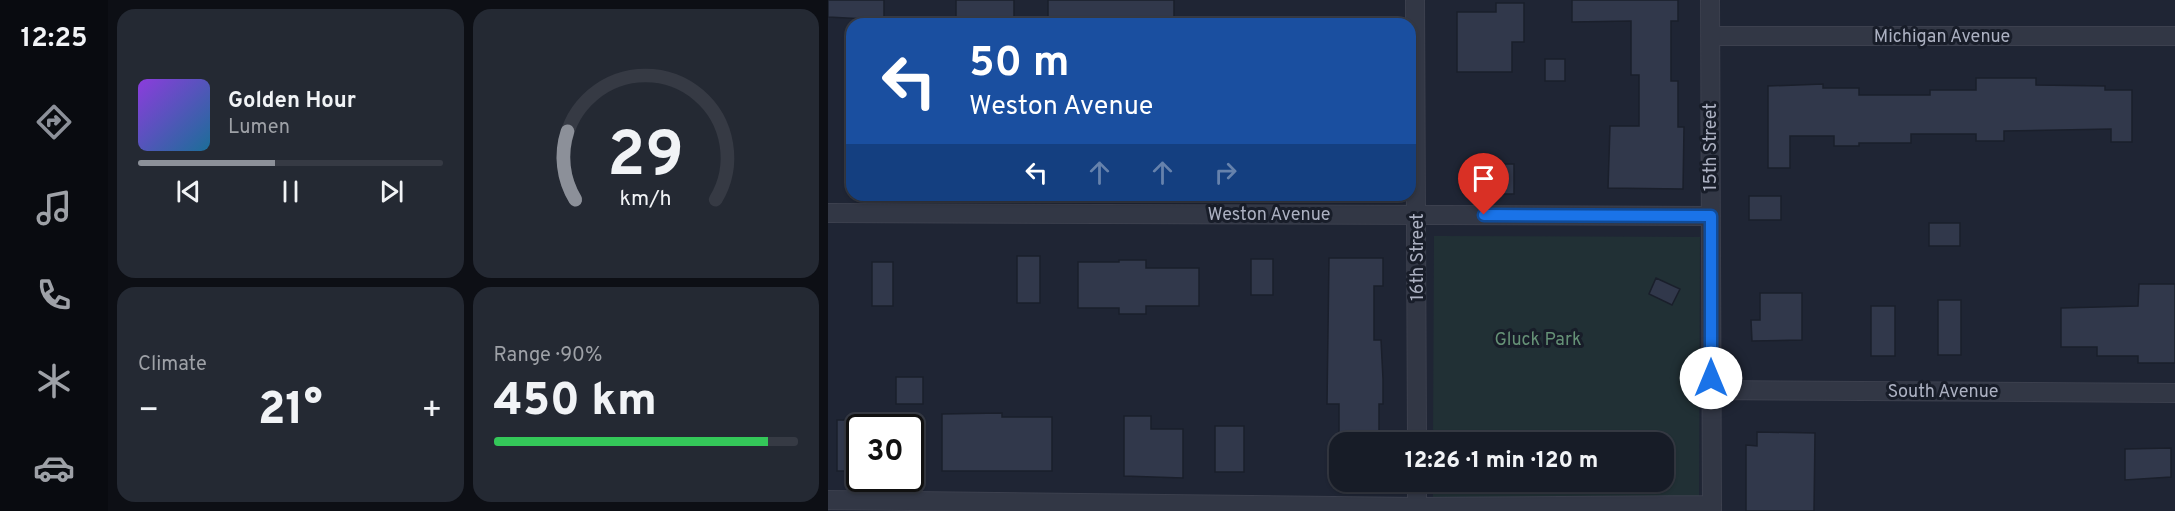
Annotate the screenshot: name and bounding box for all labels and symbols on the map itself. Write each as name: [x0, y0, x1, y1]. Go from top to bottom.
street label: Michigan Avenue: [1874, 26, 2010, 49]
street label: 15th Street: [1700, 103, 1723, 191]
pin: [1458, 153, 1509, 215]
street label: Weston Avenue: [1208, 204, 1330, 227]
street label: 16th Street: [1407, 213, 1430, 301]
park label: Gluck Park: [1494, 329, 1582, 352]
position arrow: [1679, 346, 1743, 410]
street label: South Avenue: [1888, 381, 1998, 404]
speed limit sign: 30: [846, 414, 924, 492]

